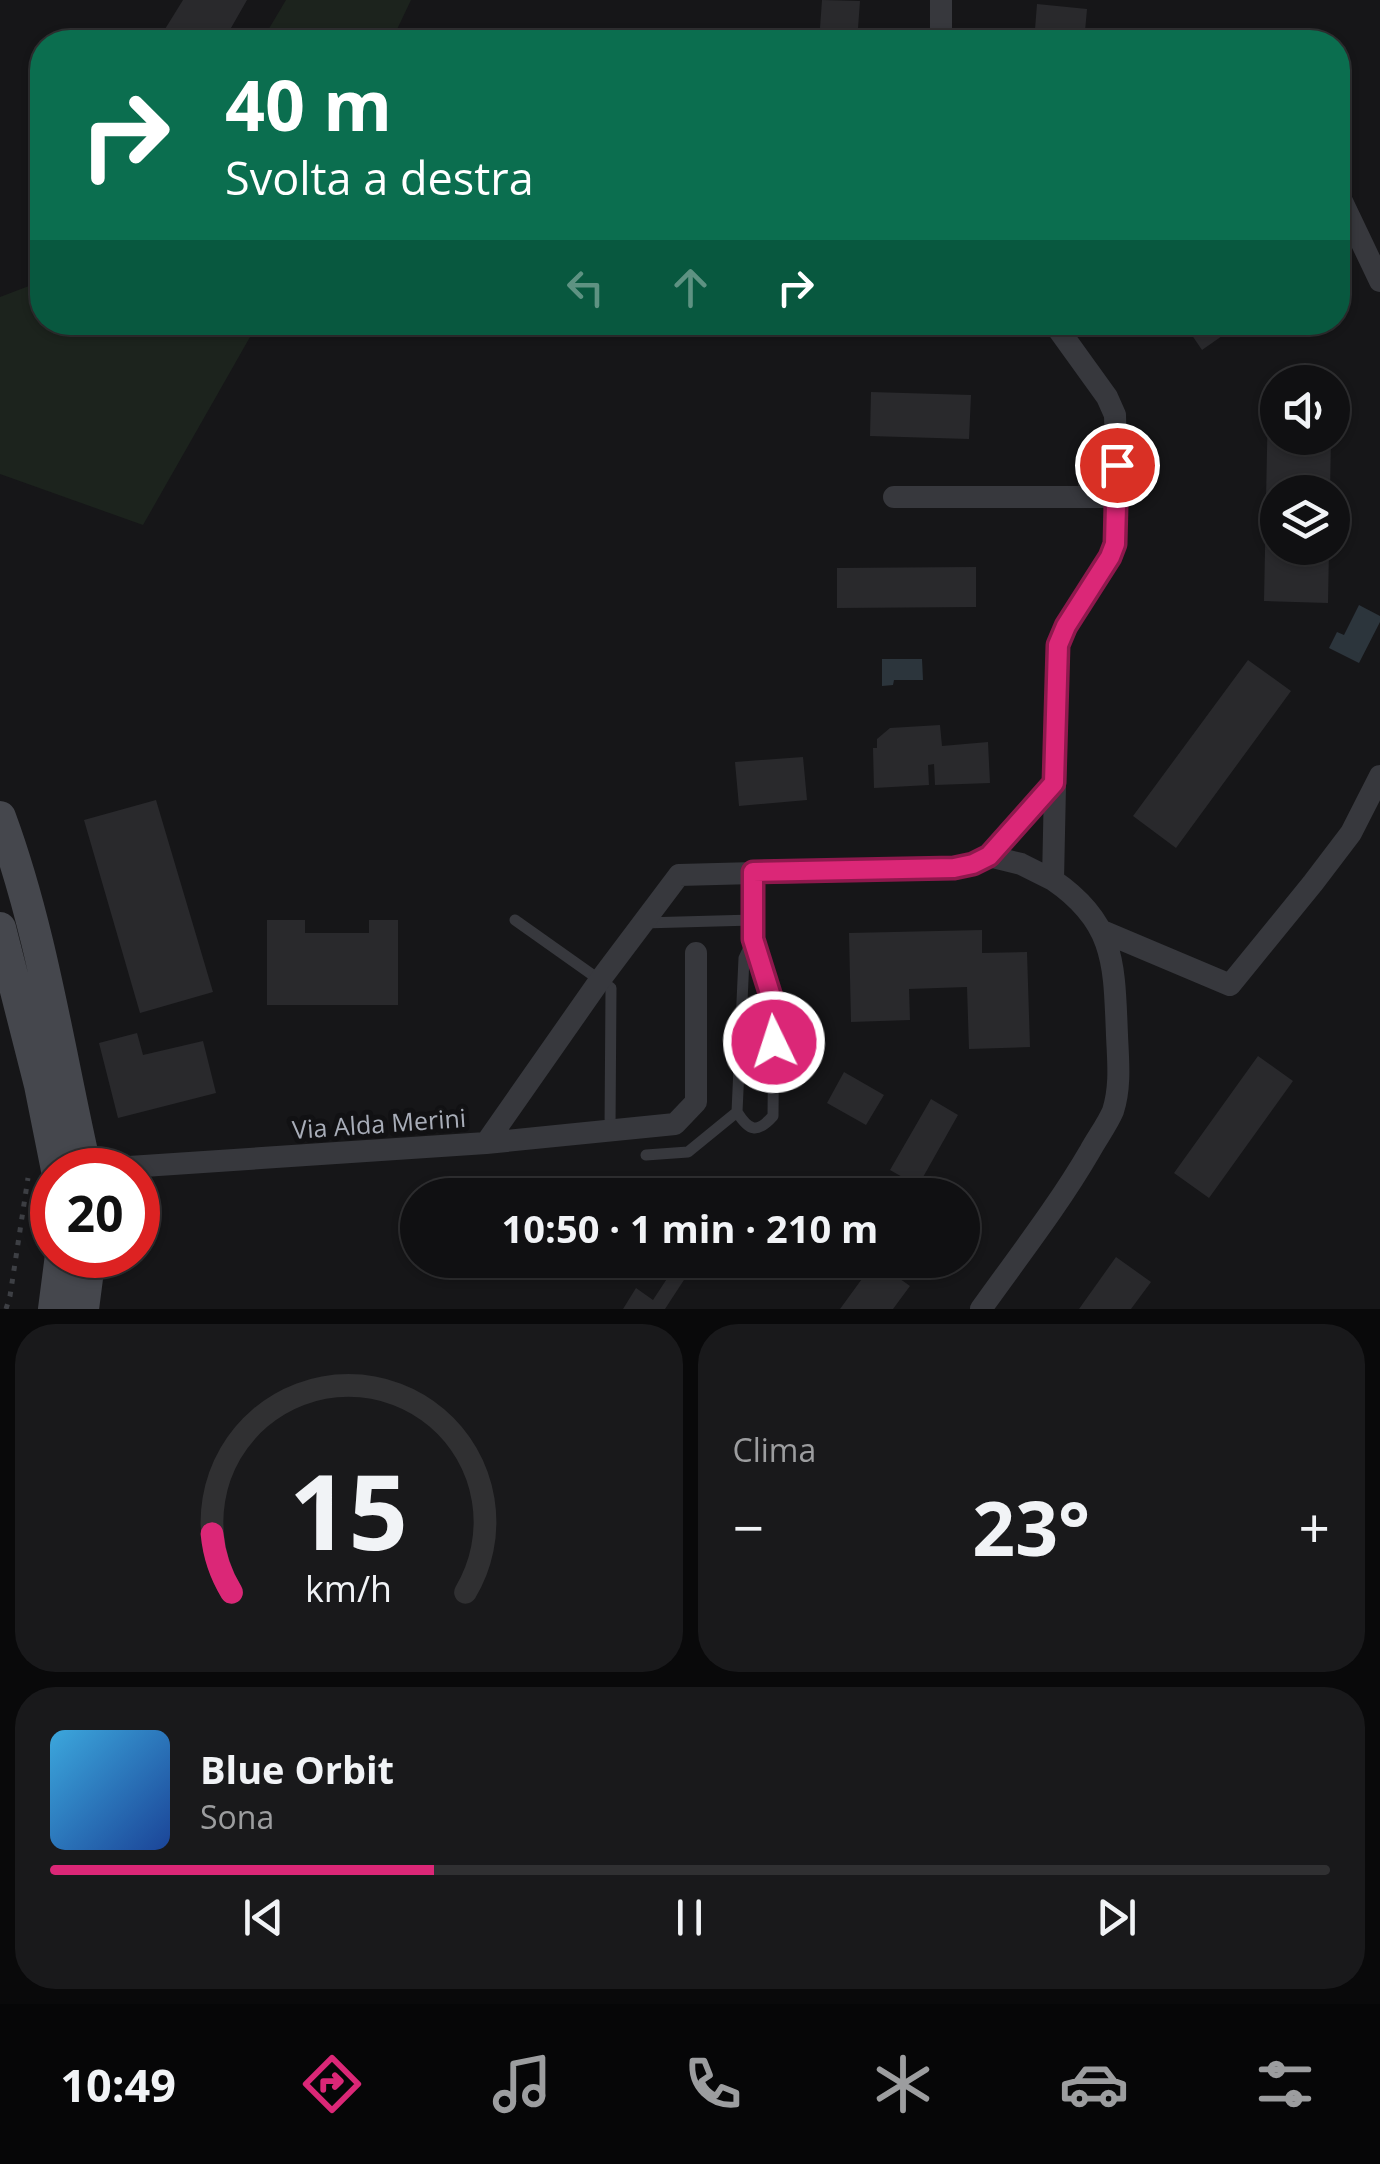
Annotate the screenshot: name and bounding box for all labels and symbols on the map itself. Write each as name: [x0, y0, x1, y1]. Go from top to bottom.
pin: [1075, 423, 1160, 508]
position arrow: [722, 990, 826, 1094]
street label: Via Alda Merini: [291, 1100, 467, 1146]
speed limit sign: 20: [30, 1148, 160, 1278]

